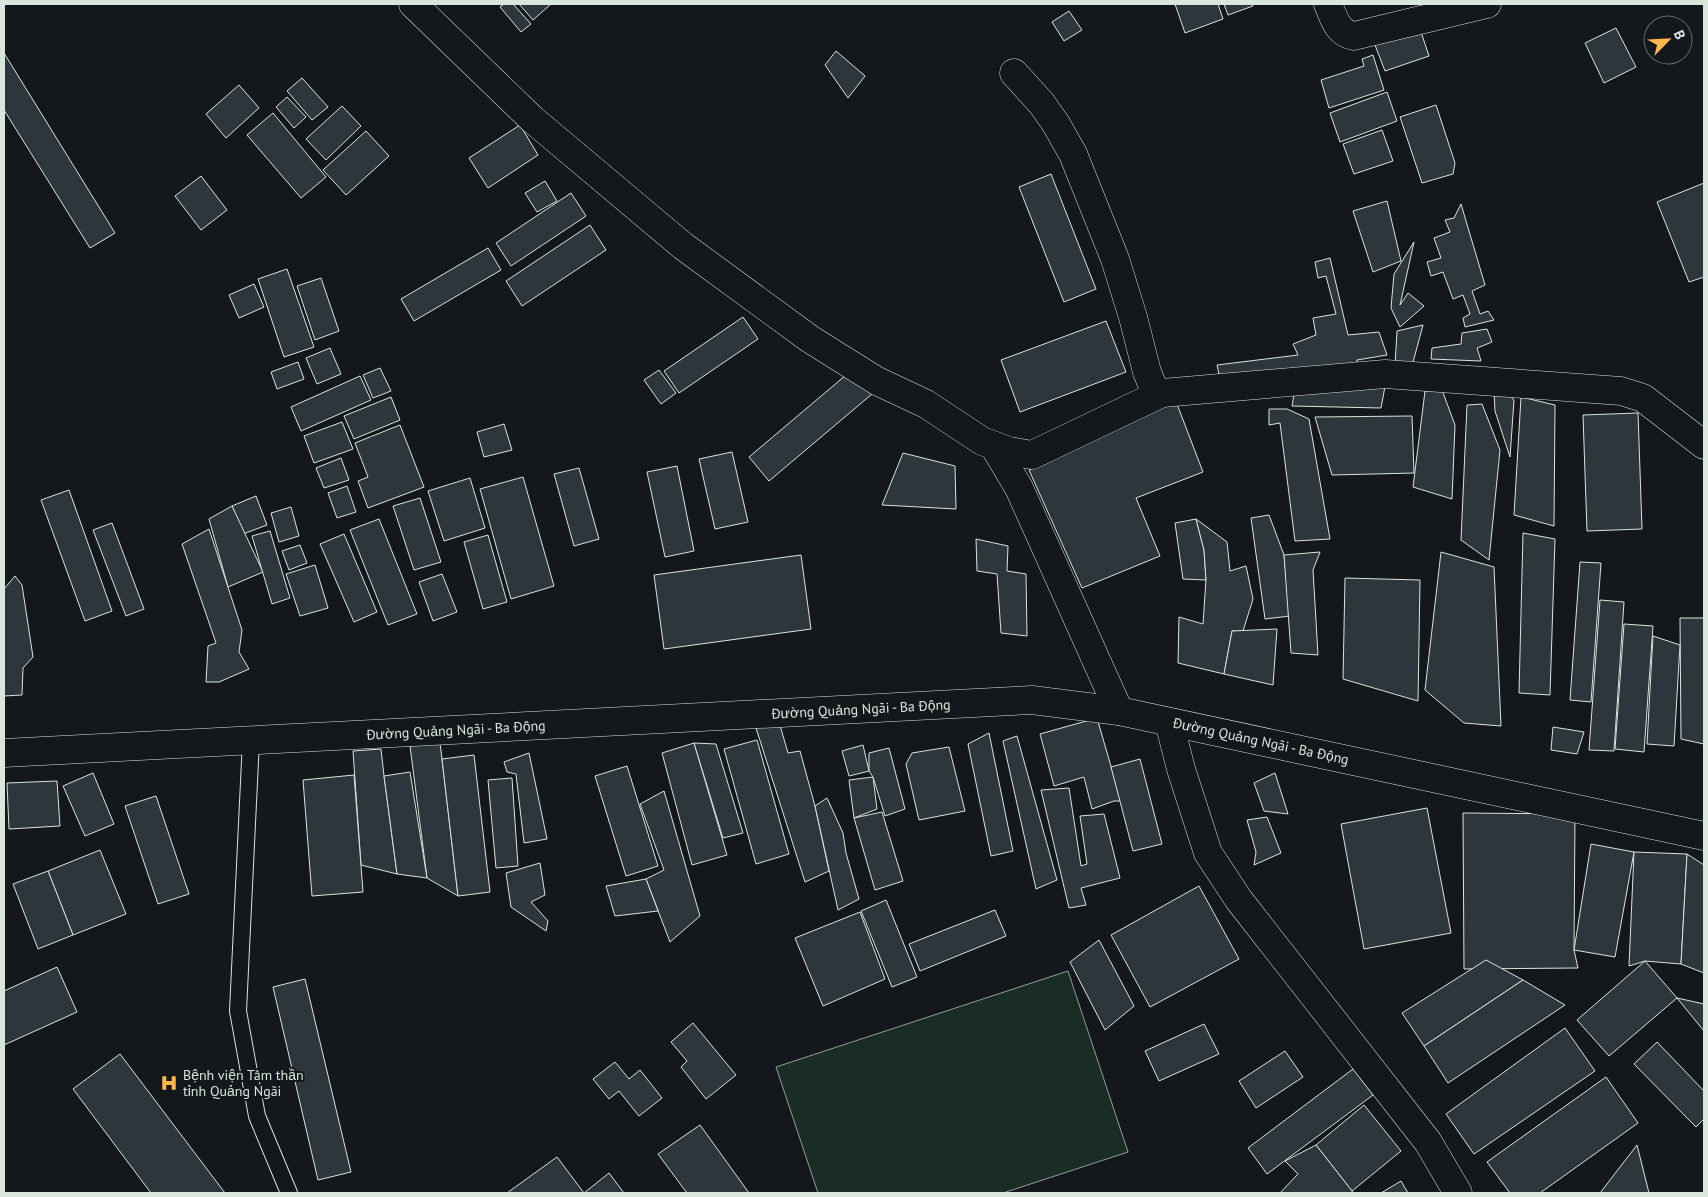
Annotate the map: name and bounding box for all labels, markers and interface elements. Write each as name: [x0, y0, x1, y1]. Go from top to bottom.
north arrow: [1643, 15, 1693, 65]
text: B: [1670, 27, 1690, 42]
street label: Đường Quảng Ngãi - Ba Động: [770, 695, 951, 723]
street label: Đường Quảng Ngãi - Ba Động: [1170, 713, 1351, 768]
street label: Đường Quảng Ngãi - Ba Động: [365, 716, 546, 744]
place label: Bệnh viện Tâm thần tỉnh Quảng Ngãi: [183, 1066, 304, 1100]
hospital icon: Bệnh viện Tâm thần tỉnh Quảng Ngãi: [159, 1073, 179, 1093]

